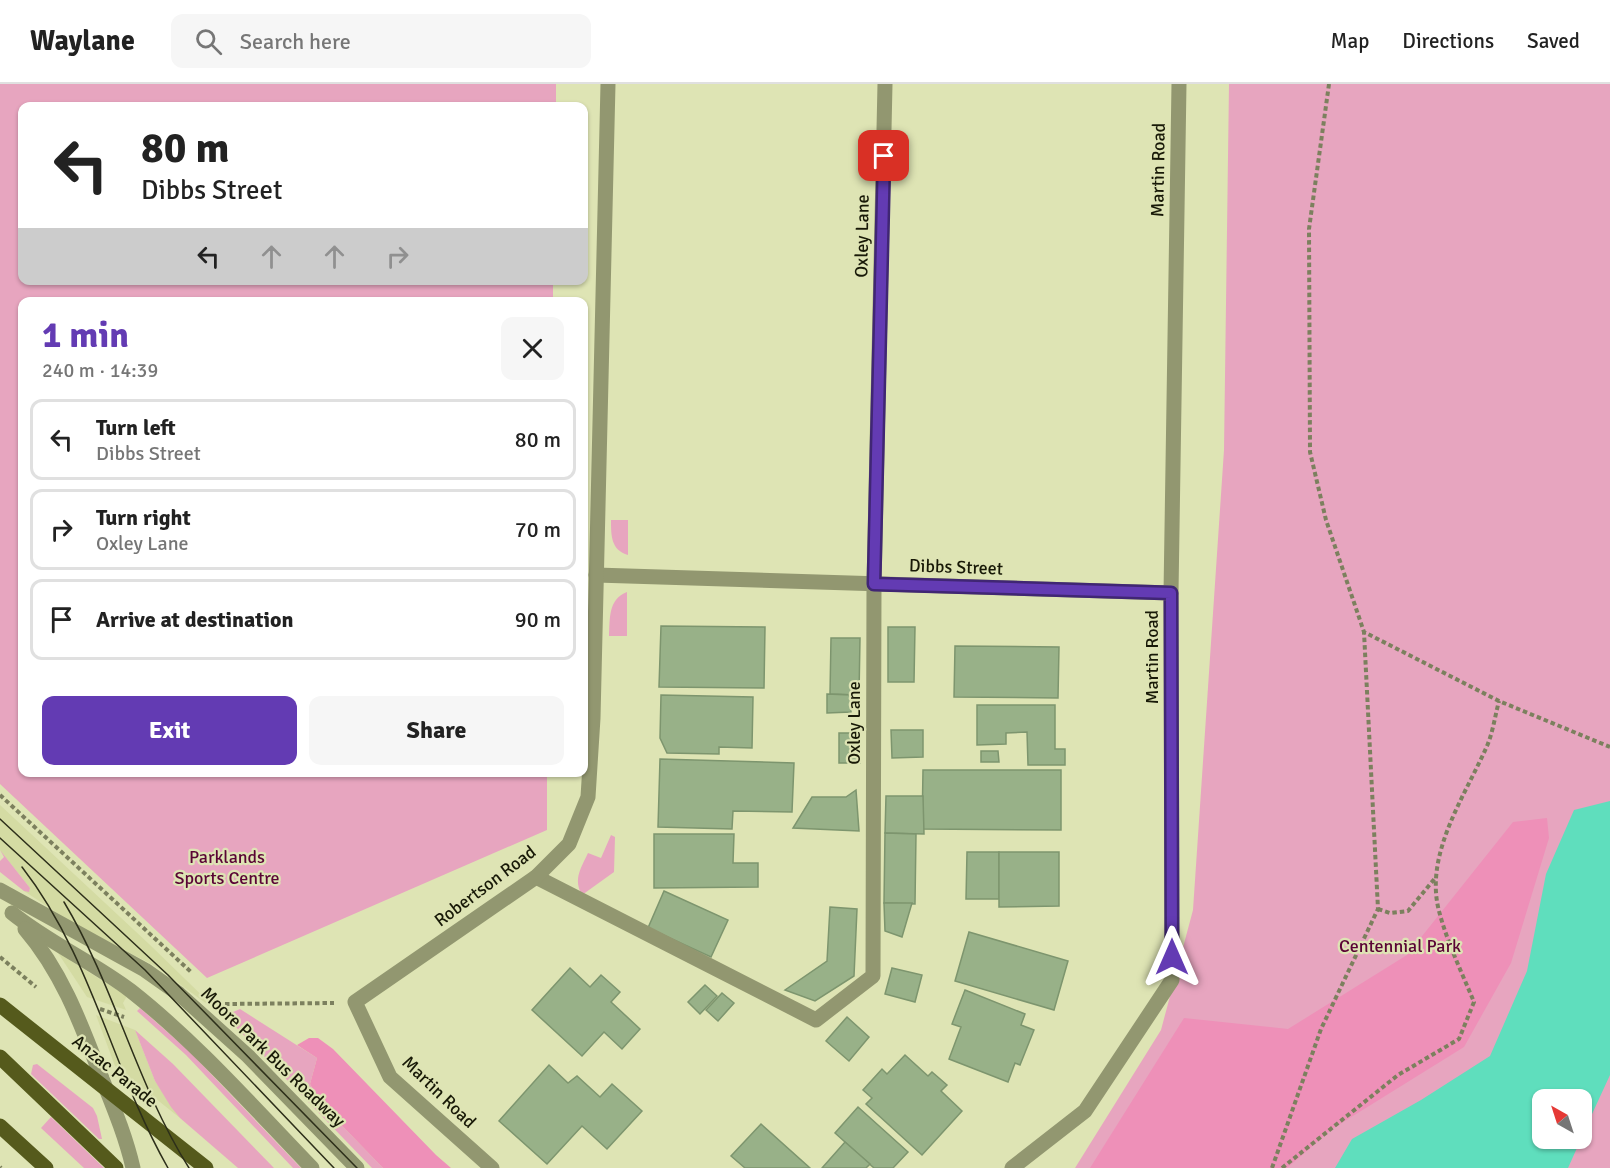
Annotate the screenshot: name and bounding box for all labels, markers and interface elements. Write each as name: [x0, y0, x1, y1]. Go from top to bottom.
search box: [171, 14, 591, 68]
text: Waylane: [30, 24, 135, 58]
icon: search: [192, 25, 225, 58]
text: Search here: [240, 28, 351, 55]
text: Map: [1331, 28, 1369, 54]
text: Directions: [1402, 28, 1494, 54]
text: Saved: [1527, 28, 1580, 54]
text: 80 m: [141, 123, 230, 174]
street label: Martin Road: [1146, 123, 1170, 217]
icon: left: [42, 126, 120, 204]
pin: [858, 130, 909, 181]
icon: arrive: [867, 139, 900, 172]
text: Dibbs Street: [141, 174, 282, 207]
street label: Oxley Lane: [850, 194, 874, 278]
icon: left: [192, 240, 225, 273]
icon: ahead: [255, 240, 288, 273]
icon: ahead: [318, 240, 351, 273]
icon: right: [381, 240, 414, 273]
text: 1 min: [42, 313, 129, 358]
button: close: [501, 317, 564, 380]
text: 240 m · 14:39: [42, 358, 158, 383]
text: Turn left: [96, 414, 176, 441]
icon: left: [45, 423, 78, 456]
text: 80 m: [515, 426, 561, 453]
text: Dibbs Street: [96, 441, 201, 466]
text: Turn right: [96, 504, 191, 531]
icon: right: [45, 513, 78, 546]
text: 70 m: [515, 516, 561, 543]
text: Oxley Lane: [96, 531, 189, 556]
street label: Dibbs Street: [909, 554, 1003, 580]
icon: arrive: [45, 603, 78, 636]
text: Arrive at destination: [96, 606, 293, 633]
text: 90 m: [515, 606, 561, 633]
street label: Martin Road: [1141, 610, 1163, 704]
street label: Oxley Lane: [843, 681, 865, 765]
button: Exit: [42, 696, 297, 765]
button: Share: [309, 696, 564, 765]
street label: Robertson Road: [430, 841, 540, 931]
park label: Parklands Sports Centre: [174, 846, 280, 889]
position arrow: [1140, 925, 1204, 989]
park label: Centennial Park: [1339, 935, 1461, 957]
street label: Moore Park Bus Roadway: [196, 982, 350, 1132]
street label: Anzac Parade: [68, 1030, 162, 1112]
street label: Martin Road: [397, 1051, 481, 1133]
north arrow: [1532, 1089, 1592, 1149]
map controls: [1532, 1089, 1592, 1149]

